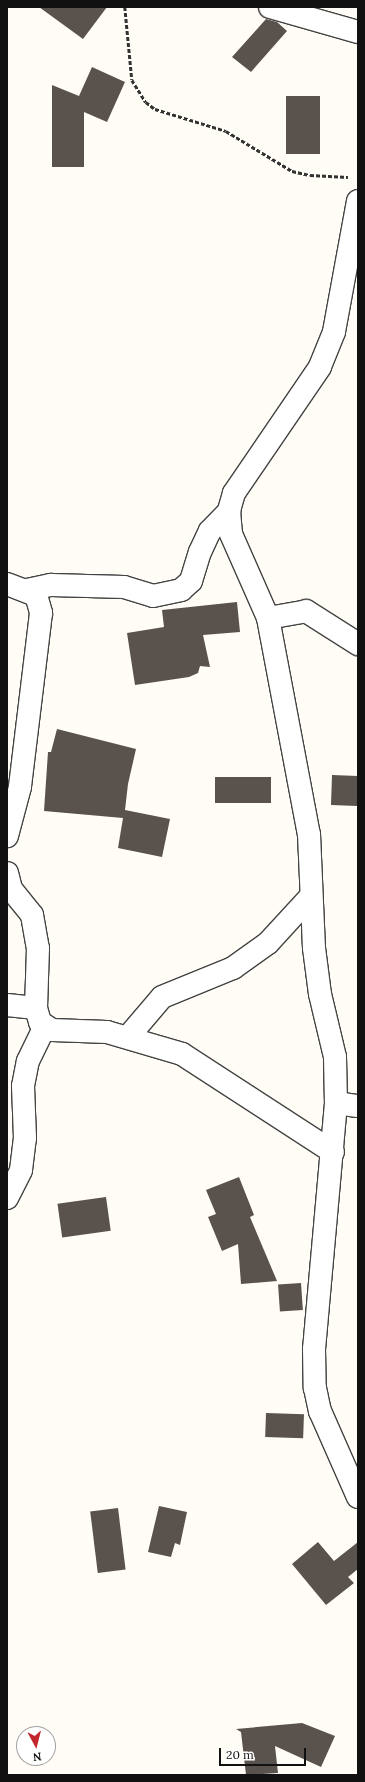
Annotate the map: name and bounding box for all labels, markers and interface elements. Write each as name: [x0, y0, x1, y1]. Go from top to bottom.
north arrow: [16, 1726, 56, 1766]
scale bar: [221, 1740, 308, 1766]
text: 20 m: [226, 1747, 254, 1762]
text: N: [32, 1749, 42, 1764]

